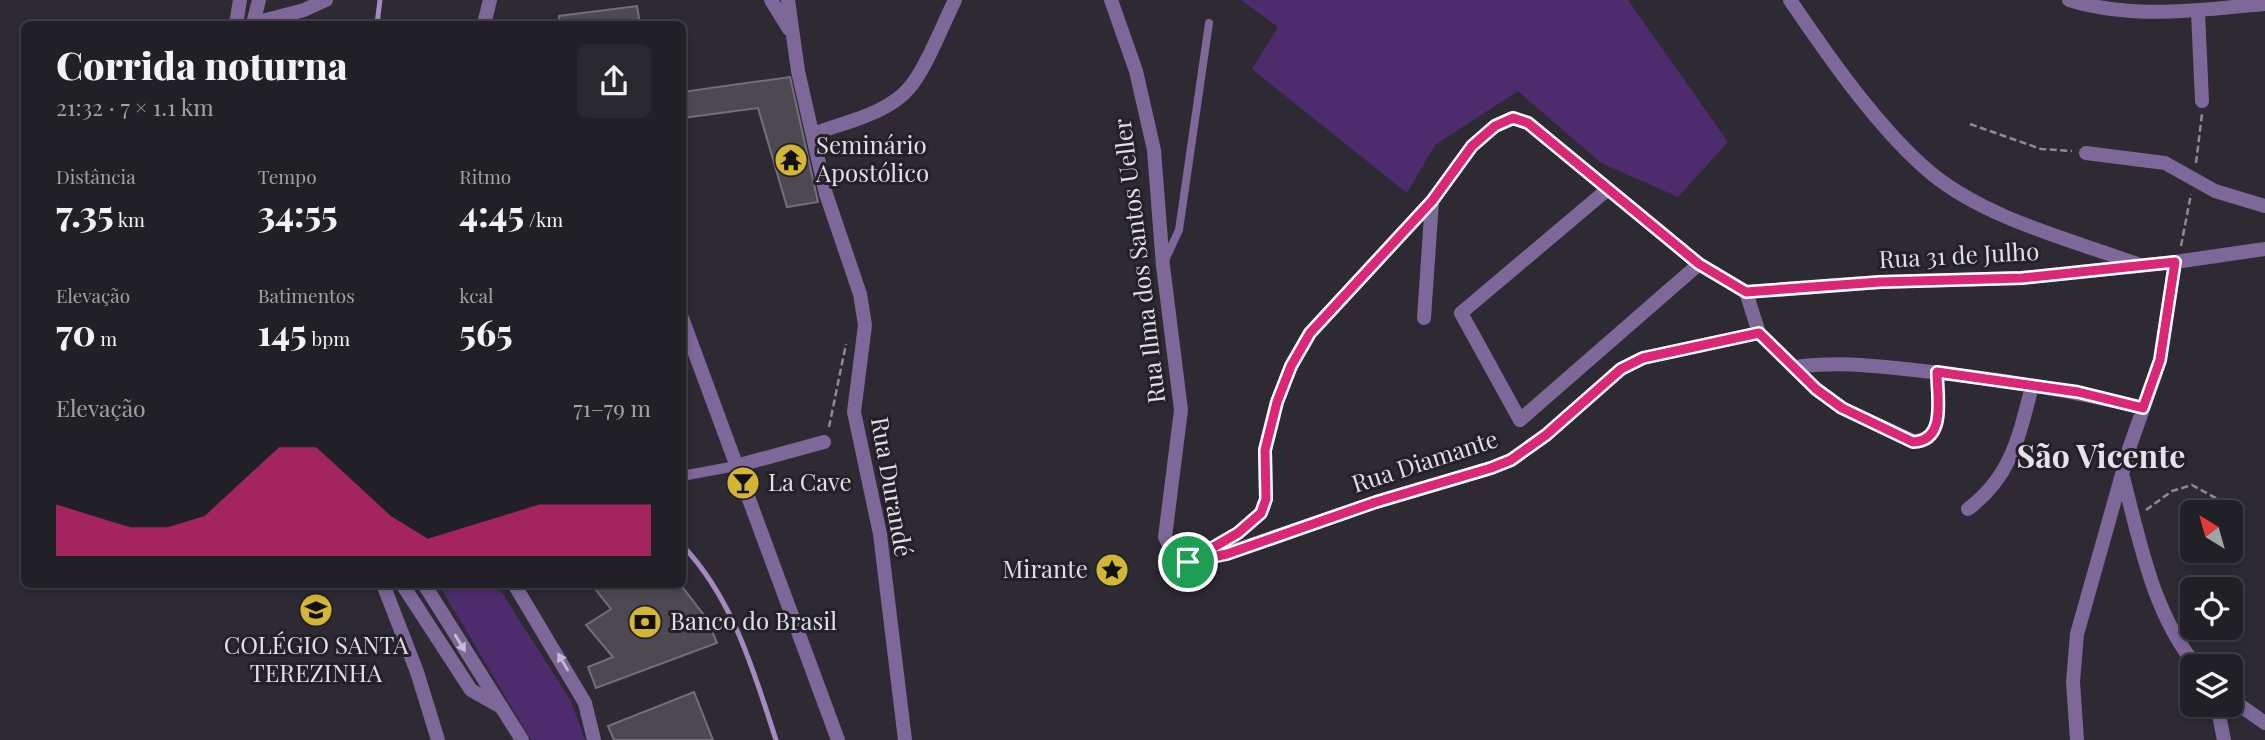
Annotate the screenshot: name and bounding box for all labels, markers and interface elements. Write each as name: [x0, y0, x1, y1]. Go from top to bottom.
text: Corrida noturna: [56, 39, 348, 90]
button: share: [577, 44, 651, 118]
text: 21:32 · 7 × 1.1 km: [56, 91, 214, 122]
street label: Rua Ilma dos Santos Ueller: [1105, 117, 1171, 406]
place label: Seminário Apostólico: [815, 128, 929, 188]
temple icon: Seminário Apostólico: [772, 141, 810, 179]
text: Distância: [56, 163, 136, 189]
text: Tempo: [258, 163, 317, 189]
text: Ritmo: [459, 163, 511, 189]
text: 7.35: [56, 189, 114, 236]
text: 34:55: [258, 189, 338, 236]
text: 4:45: [459, 189, 524, 236]
text: km: [114, 206, 145, 232]
text: /km: [524, 206, 563, 232]
street label: Rua 31 de Julho: [1878, 234, 2040, 274]
text: Elevação: [56, 282, 130, 308]
text: Batimentos: [258, 282, 355, 308]
text: kcal: [459, 282, 493, 308]
text: 70: [56, 308, 96, 355]
text: 145: [258, 308, 307, 355]
text: 565: [459, 308, 513, 355]
text: m: [96, 325, 117, 351]
text: bpm: [307, 325, 350, 351]
text: Elevação: [56, 392, 146, 423]
text: 71–79 m: [573, 392, 651, 423]
street label: Rua Durandé: [865, 414, 921, 559]
street label: Rua Diamante: [1347, 421, 1501, 499]
district label: São Vicente: [2017, 433, 2185, 476]
bar icon: La Cave: [724, 464, 762, 502]
place label: La Cave: [768, 465, 852, 497]
north arrow: [2180, 500, 2244, 564]
map controls: [2180, 500, 2243, 717]
pin: [1158, 532, 1218, 592]
icon: arrive: [1169, 543, 1207, 581]
place icon: Mirante: [1093, 551, 1131, 589]
place label: Mirante: [1002, 552, 1088, 584]
button: locate: [2180, 577, 2243, 640]
school or university icon: COLÉGIO SANTA TEREZINHA: [297, 591, 335, 629]
bank icon: Banco do Brasil: [626, 603, 664, 641]
place label: Banco do Brasil: [670, 604, 837, 636]
place label: COLÉGIO SANTA TEREZINHA: [224, 628, 409, 688]
one-way arrow: [454, 633, 466, 652]
one-way arrow: [556, 653, 569, 672]
button: layers: [2180, 654, 2243, 717]

